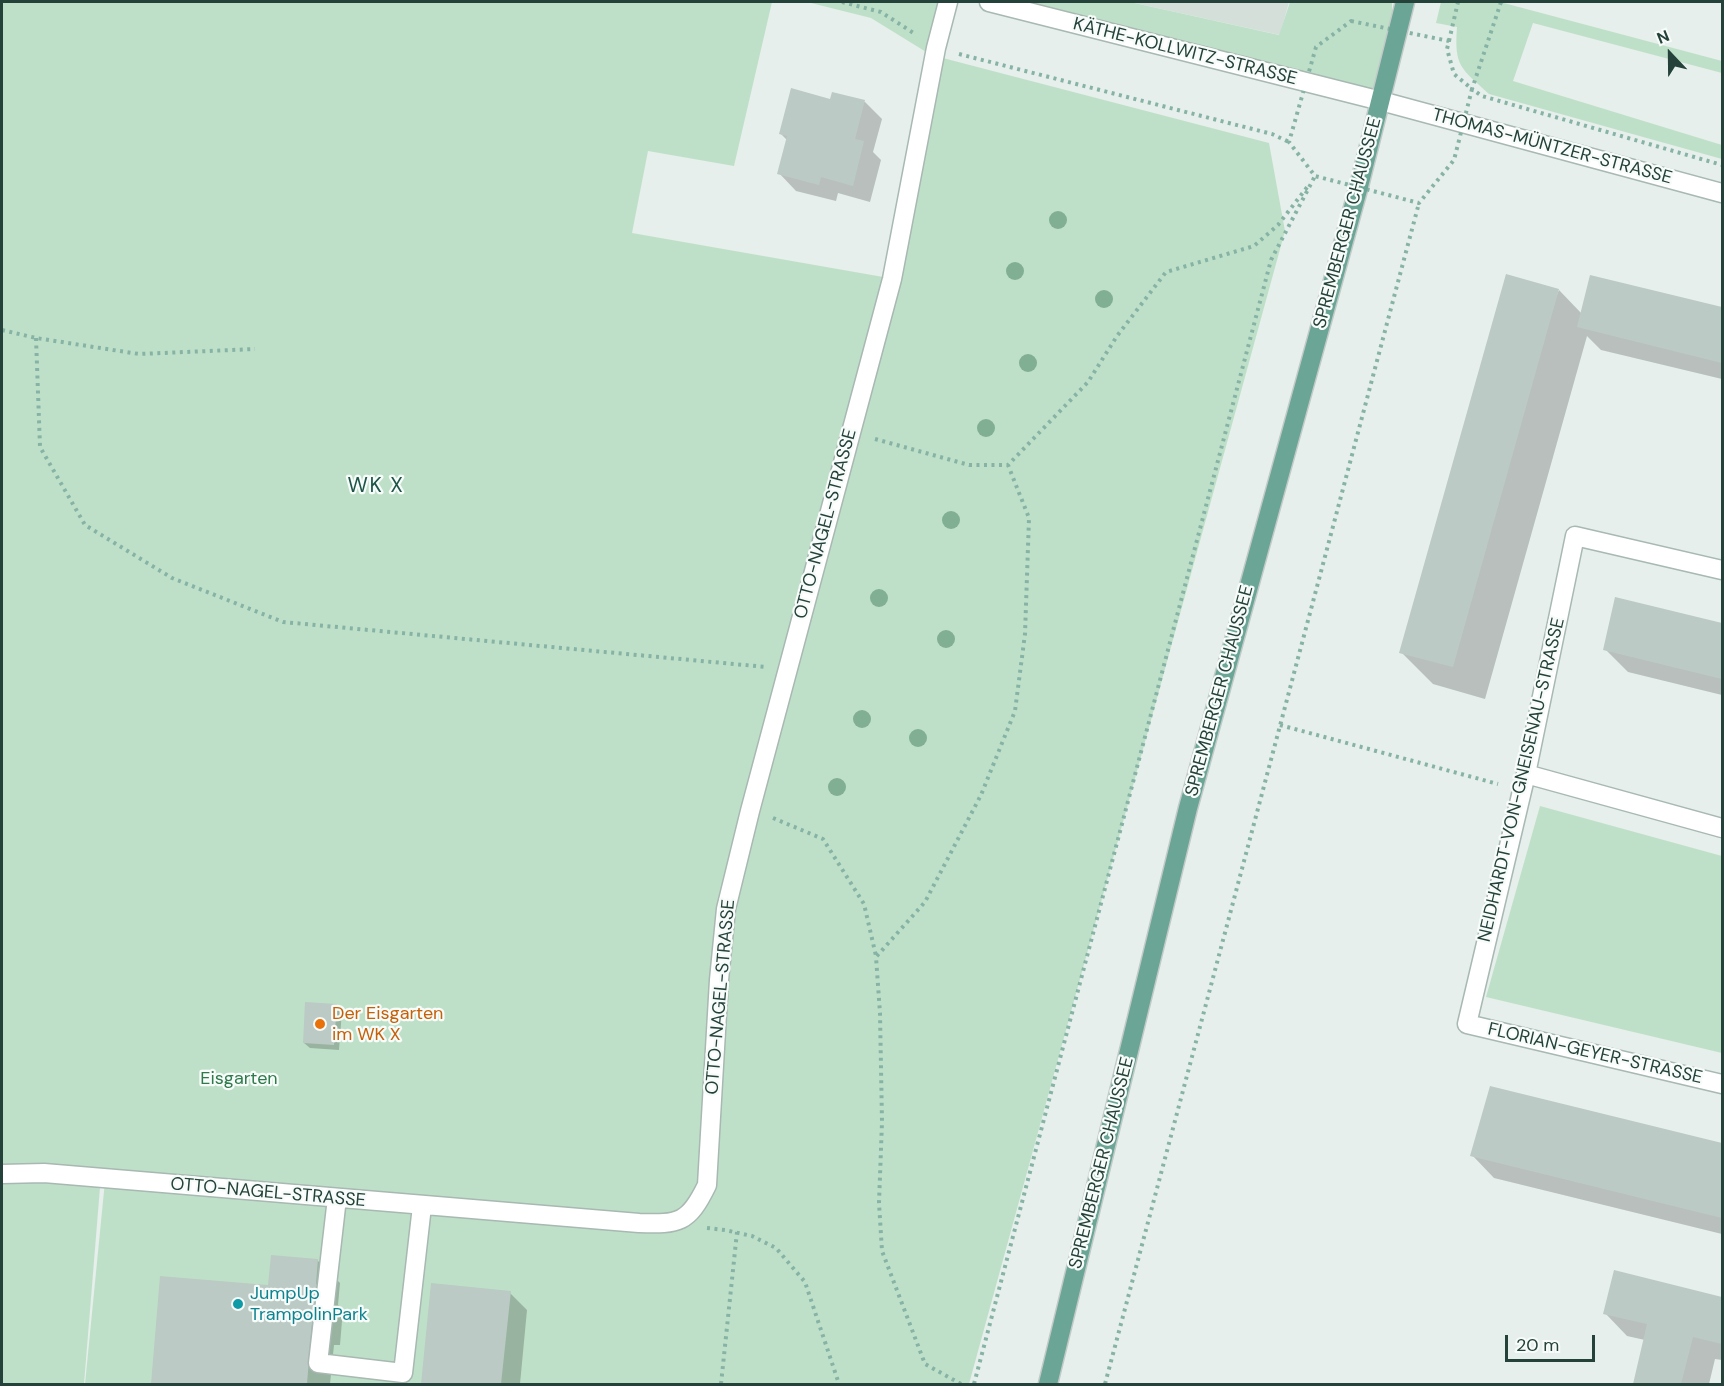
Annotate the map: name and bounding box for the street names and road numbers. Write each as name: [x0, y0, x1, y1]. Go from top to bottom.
street label: KÄTHE-KOLLWITZ-STRASSE: [1071, 14, 1299, 90]
street label: THOMAS-MÜNTZER-STRASSE: [1430, 105, 1674, 189]
street label: SPREMBERGER CHAUSSEE: [1309, 115, 1387, 331]
street label: OTTO-NAGEL-STRASSE: [790, 427, 862, 621]
street label: SPREMBERGER CHAUSSEE: [1181, 583, 1259, 799]
street label: NEIDHARDT-VON-GNEISENAU-STRASSE: [1474, 616, 1570, 944]
street label: OTTO-NAGEL-STRASSE: [702, 898, 740, 1096]
street label: FLORIAN-GEYER-STRASSE: [1486, 1019, 1704, 1089]
street label: SPREMBERGER CHAUSSEE: [1065, 1055, 1139, 1271]
street label: OTTO-NAGEL-STRASSE: [169, 1174, 367, 1212]

